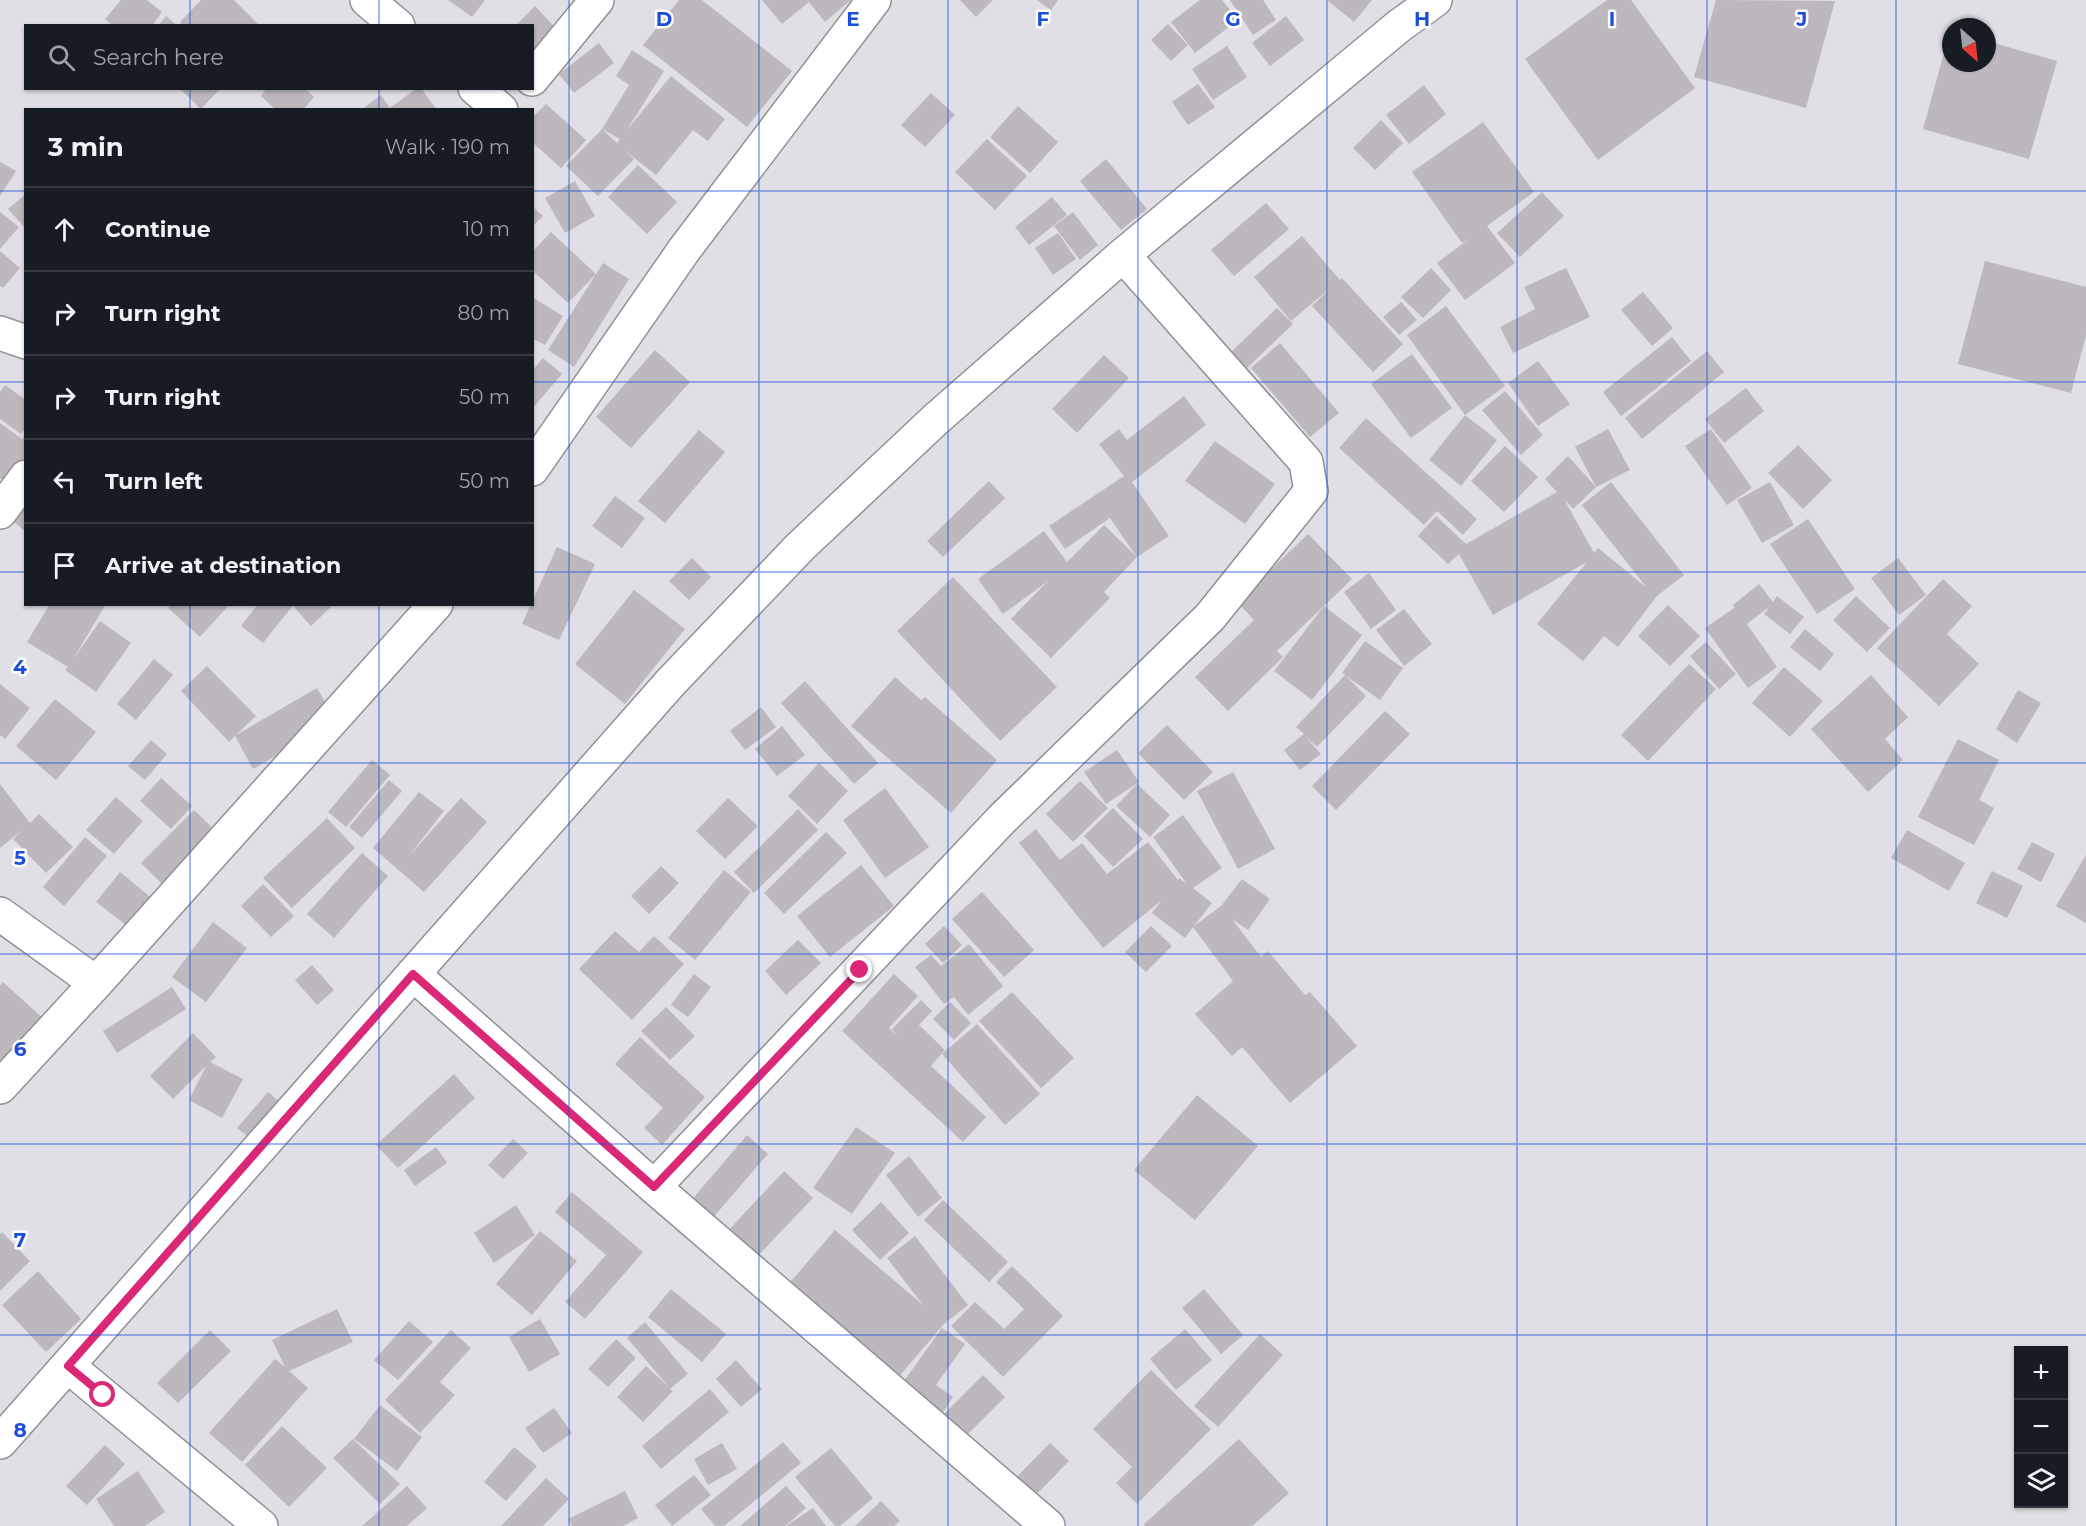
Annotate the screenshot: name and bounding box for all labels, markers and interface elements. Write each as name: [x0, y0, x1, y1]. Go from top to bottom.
text: D: [656, 7, 672, 31]
text: E: [846, 7, 860, 31]
text: F: [1037, 7, 1050, 31]
text: G: [1225, 7, 1241, 31]
text: H: [1414, 7, 1430, 31]
text: I: [1609, 7, 1615, 31]
text: J: [1796, 7, 1807, 31]
north arrow: [1942, 18, 1996, 72]
search box: [24, 24, 534, 90]
icon: search: [45, 41, 78, 74]
text: Search here: [93, 44, 224, 71]
text: 3 min: [48, 131, 124, 163]
text: Walk · 190 m: [385, 135, 510, 159]
icon: ahead: [48, 213, 81, 246]
text: Continue: [105, 216, 211, 243]
text: 10 m: [463, 217, 510, 241]
icon: right: [48, 297, 81, 330]
text: Turn right: [105, 300, 220, 327]
text: 80 m: [458, 301, 510, 325]
icon: right: [48, 381, 81, 414]
text: Turn right: [105, 384, 220, 411]
text: 50 m: [459, 385, 510, 409]
icon: left: [48, 465, 81, 498]
text: Turn left: [105, 468, 203, 495]
text: 50 m: [459, 469, 510, 493]
icon: arrive: [48, 549, 81, 582]
text: Arrive at destination: [105, 552, 341, 579]
text: 4: [13, 655, 27, 679]
text: 5: [14, 846, 26, 870]
route end: [846, 956, 872, 982]
text: 6: [14, 1037, 27, 1061]
text: 7: [14, 1228, 26, 1252]
map controls: [2014, 1346, 2068, 1508]
button: +: [2014, 1346, 2068, 1400]
route start: [89, 1381, 115, 1407]
button: −: [2014, 1400, 2068, 1454]
text: 8: [13, 1418, 27, 1442]
button: layers: [2014, 1454, 2068, 1508]

